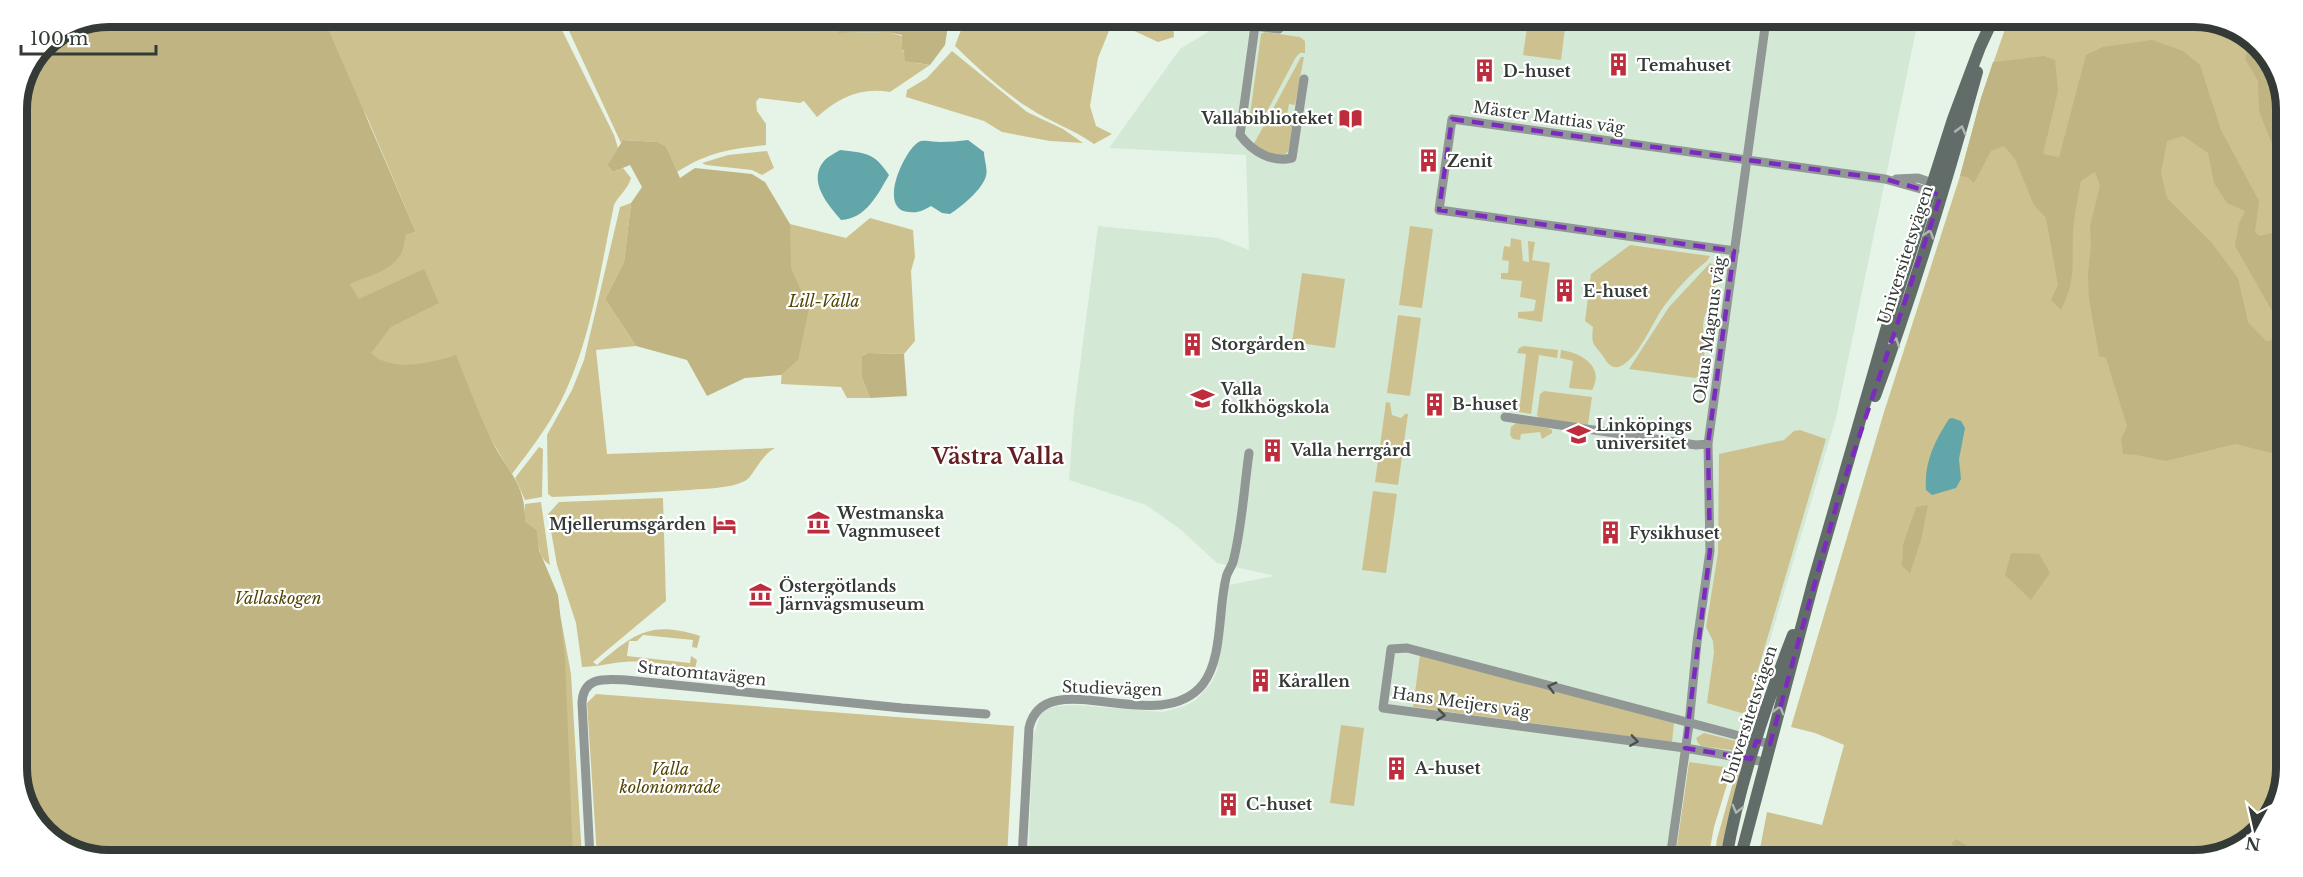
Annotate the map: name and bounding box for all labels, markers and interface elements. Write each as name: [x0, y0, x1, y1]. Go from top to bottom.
scale bar: [21, 18, 156, 56]
text: 100 m: [30, 28, 88, 50]
building icon: Temahuset: [1606, 52, 1632, 78]
place label: Temahuset: [1637, 55, 1732, 75]
building icon: D-huset: [1472, 58, 1498, 84]
place label: D-huset: [1503, 61, 1572, 81]
street label: Mäster Mattias väg: [1472, 96, 1626, 138]
library icon: Vallabiblioteket: [1338, 105, 1364, 131]
place label: Vallabiblioteket: [1200, 108, 1334, 128]
one-way arrow: [1954, 125, 1966, 136]
building icon: Zenit: [1416, 148, 1442, 174]
place label: Zenit: [1447, 151, 1494, 171]
street label: Universitetsvägen: [1873, 183, 1937, 327]
one-way arrow: [1922, 229, 1934, 240]
street label: Olaus Magnus väg: [1689, 255, 1729, 405]
building icon: E-huset: [1552, 278, 1578, 304]
place label: E-huset: [1583, 281, 1649, 301]
park label: Lill-Valla: [787, 291, 860, 311]
building icon: Storgården: [1180, 331, 1206, 357]
place label: Storgården: [1211, 334, 1305, 354]
one-way arrow: [1887, 337, 1900, 348]
place label: Valla folkhögskola: [1220, 379, 1330, 417]
school or university icon: Valla folkhögskola: [1190, 385, 1216, 411]
building icon: B-huset: [1421, 391, 1447, 417]
place label: B-huset: [1452, 394, 1519, 414]
place label: Linköpings universitet: [1596, 415, 1692, 453]
school or university icon: Linköpings universitet: [1565, 421, 1591, 447]
building icon: Valla herrgård: [1260, 437, 1286, 463]
place label: Valla herrgård: [1290, 440, 1411, 460]
district label: Västra Valla: [931, 443, 1065, 470]
place label: Westmanska Vagnmuseet: [836, 503, 944, 541]
museum icon: Westmanska Vagnmuseet: [806, 509, 832, 535]
hotel icon: Mjellerumsgården: [711, 511, 737, 537]
place label: Mjellerumsgården: [549, 514, 706, 534]
building icon: Fysikhuset: [1598, 520, 1624, 546]
place label: Fysikhuset: [1629, 523, 1721, 543]
place label: Östergötlands Järnvägsmuseum: [776, 576, 925, 614]
museum icon: Östergötlands Järnvägsmuseum: [748, 582, 774, 608]
park label: Vallaskogen: [235, 588, 321, 608]
street label: Universitetsvägen: [1717, 643, 1781, 787]
street label: Stratomtavägen: [637, 656, 767, 690]
building icon: Kårallen: [1247, 668, 1273, 694]
place label: Kårallen: [1278, 671, 1350, 691]
street label: Studievägen: [1061, 676, 1163, 700]
street label: Hans Meijers väg: [1391, 682, 1532, 722]
one-way arrow: [1548, 682, 1558, 694]
one-way arrow: [1772, 705, 1785, 715]
one-way arrow: [1436, 709, 1446, 721]
one-way arrow: [1630, 734, 1639, 747]
building icon: A-huset: [1384, 755, 1410, 781]
place label: A-huset: [1414, 758, 1481, 778]
park label: Valla koloniområde: [619, 759, 721, 797]
building icon: C-huset: [1215, 791, 1241, 817]
place label: C-huset: [1246, 794, 1313, 814]
north arrow: [2225, 799, 2285, 859]
one-way arrow: [1731, 803, 1744, 813]
text: N: [2244, 833, 2262, 855]

